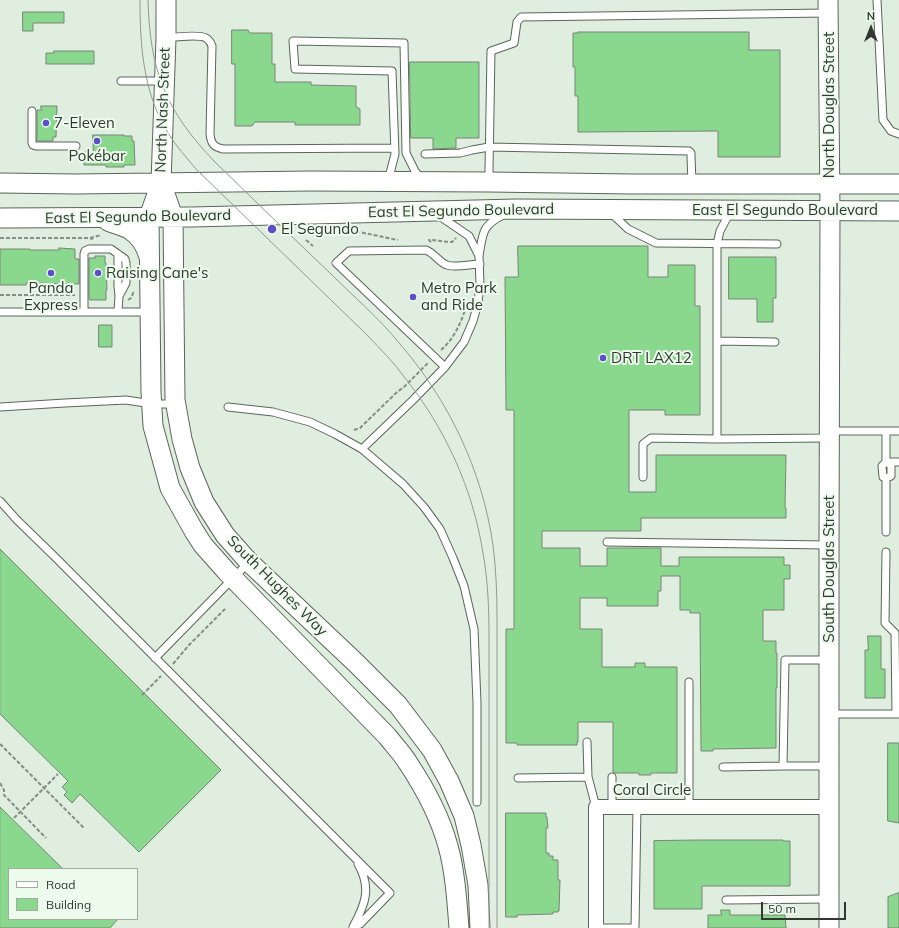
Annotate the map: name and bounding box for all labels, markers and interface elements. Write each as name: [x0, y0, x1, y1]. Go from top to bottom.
north arrow: [851, 8, 891, 48]
text: N: [867, 9, 875, 23]
street label: North Douglas Street: [820, 32, 838, 178]
street label: North Nash Street: [152, 47, 174, 173]
place label: 7-Eleven: [54, 114, 115, 132]
marker: 7-Eleven: [41, 118, 51, 128]
marker: Pokébar: [92, 136, 102, 146]
place label: Pokébar: [68, 147, 126, 165]
street label: East El Segundo Boulevard: [368, 200, 554, 222]
street label: East El Segundo Boulevard: [692, 201, 878, 219]
street label: East El Segundo Boulevard: [45, 206, 231, 228]
place label: El Segundo: [281, 220, 359, 238]
marker: El Segundo: [266, 223, 278, 235]
place label: Raising Cane's: [106, 264, 208, 282]
marker: Panda Express: [46, 268, 56, 278]
marker: Raising Cane's: [93, 268, 103, 278]
place label: Panda Express: [24, 279, 78, 314]
place label: Metro Park and Ride: [421, 279, 497, 314]
marker: Metro Park and Ride: [408, 292, 418, 302]
place label: DRT LAX12: [611, 349, 692, 367]
marker: DRT LAX12: [598, 353, 608, 363]
street label: South Douglas Street: [820, 495, 838, 643]
street label: South Hughes Way: [223, 532, 331, 640]
street label: Coral Circle: [613, 781, 691, 799]
legend: [8, 868, 138, 920]
text: Road: [46, 877, 75, 892]
scale bar: [763, 894, 848, 920]
text: Building: [46, 897, 91, 912]
text: 50 m: [768, 901, 796, 916]

